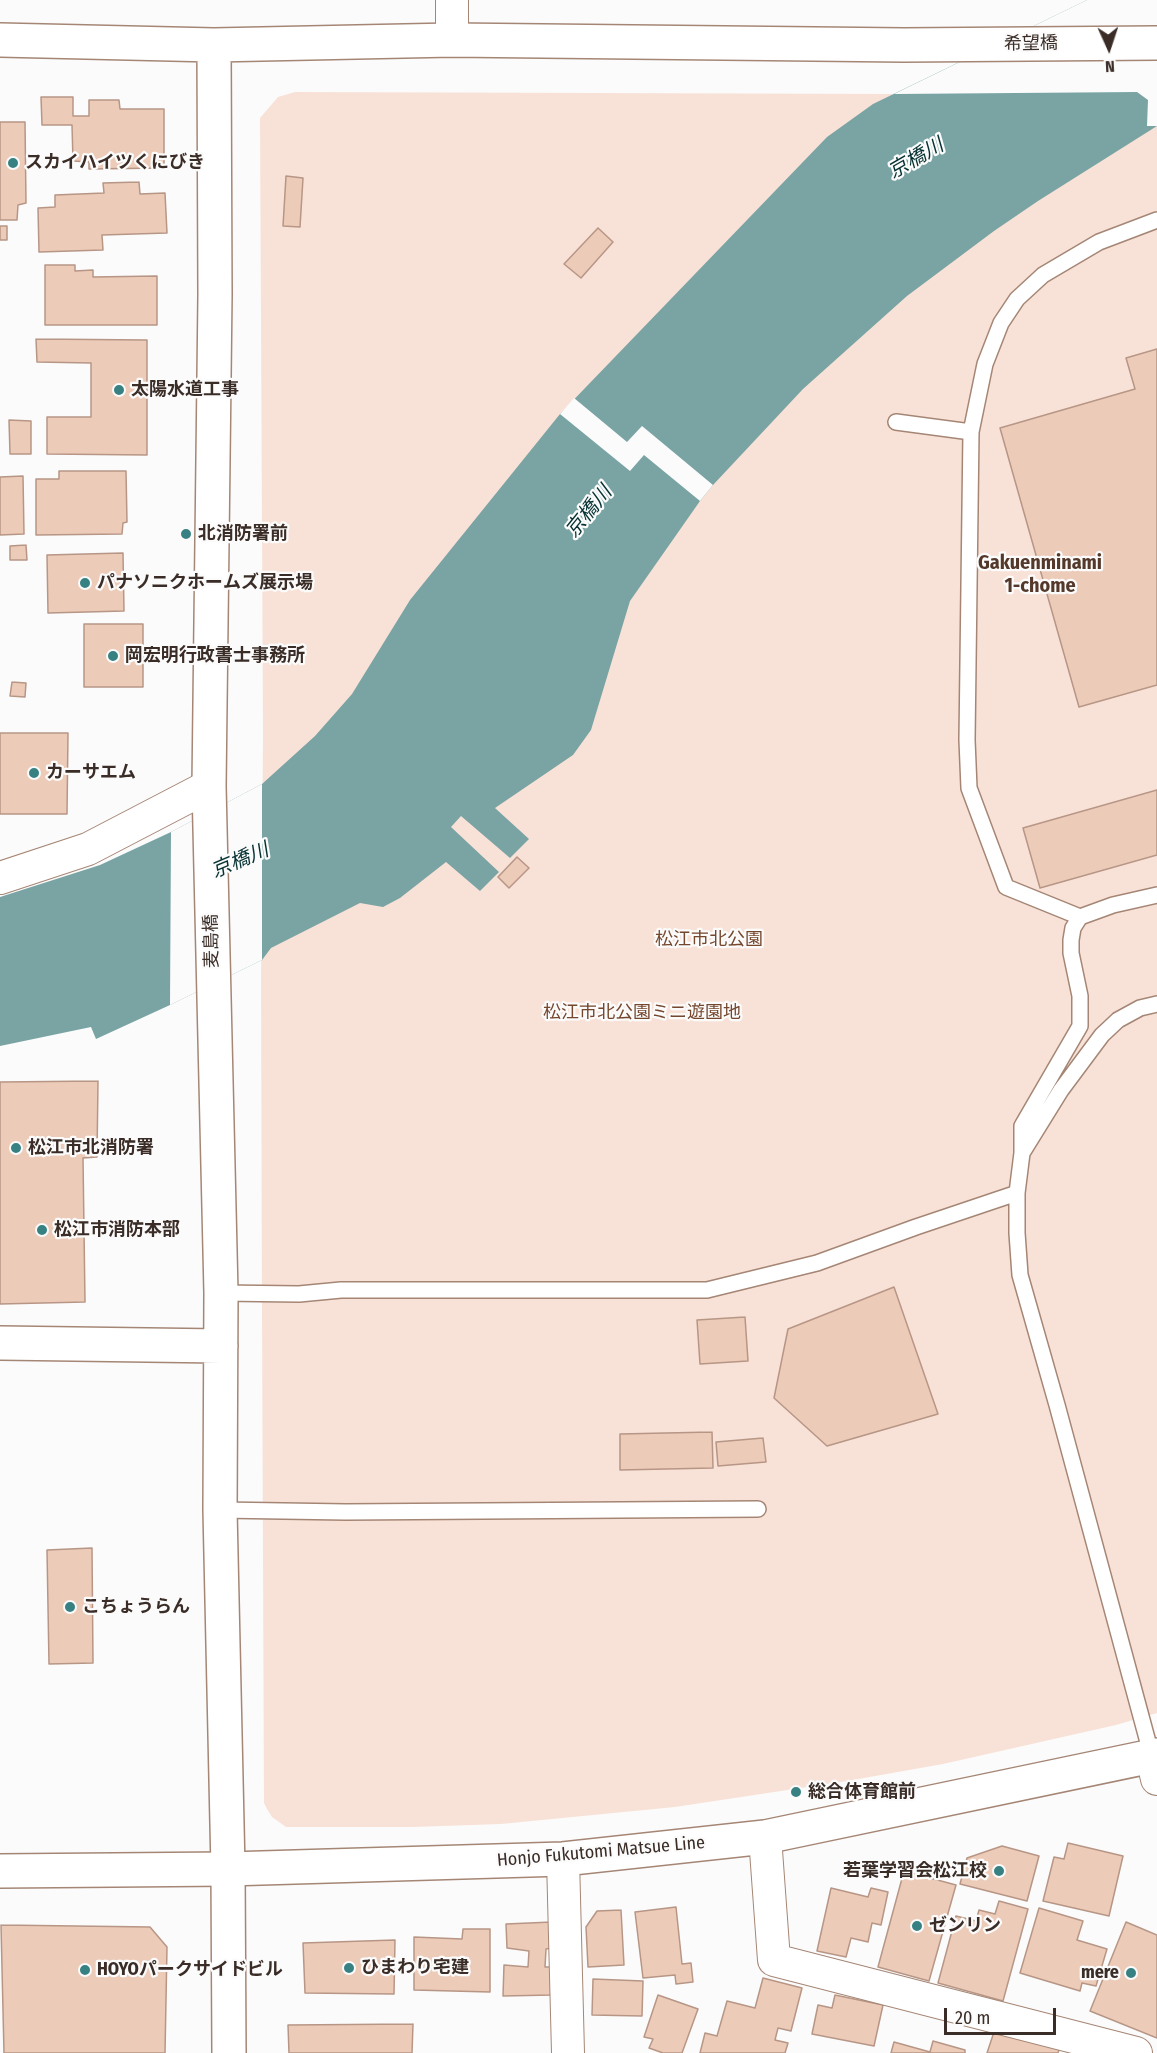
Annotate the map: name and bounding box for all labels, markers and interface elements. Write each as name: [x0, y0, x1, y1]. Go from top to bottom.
north arrow: [1079, 18, 1139, 78]
street label: 希望橋: [1004, 33, 1058, 55]
text: N: [1105, 57, 1115, 76]
water label: 京橋川: [884, 134, 948, 184]
place label: スカイハイツくにびき: [25, 152, 205, 174]
marker: スカイハイツくにびき: [6, 156, 20, 170]
place label: 太陽水道工事: [131, 379, 239, 401]
marker: 太陽水道工事: [112, 383, 126, 397]
water label: 京橋川: [561, 481, 617, 543]
place label: 北消防署前: [198, 523, 288, 545]
marker: 北消防署前: [179, 527, 193, 541]
district label: Gakuenminami 1-chome: [978, 551, 1102, 598]
place label: パナソニクホームズ展示場: [97, 572, 313, 594]
marker: パナソニクホームズ展示場: [78, 576, 92, 590]
place label: 岡宏明行政書士事務所: [125, 645, 305, 667]
marker: 岡宏明行政書士事務所: [106, 649, 120, 663]
place label: カーサエム: [46, 762, 136, 784]
marker: カーサエム: [27, 766, 41, 780]
water label: 京橋川: [208, 838, 272, 884]
street label: 麦島橋: [201, 914, 223, 968]
park label: 松江市北公園: [655, 929, 763, 951]
park label: 松江市北公園ミニ遊園地: [543, 1002, 741, 1024]
place label: 松江市北消防署: [28, 1137, 154, 1159]
marker: 松江市北消防署: [9, 1141, 23, 1155]
place label: 松江市消防本部: [54, 1219, 180, 1241]
marker: 松江市消防本部: [35, 1223, 49, 1237]
place label: こちょうらん: [82, 1596, 190, 1618]
marker: こちょうらん: [63, 1600, 77, 1614]
place label: 総合体育館前: [808, 1781, 916, 1803]
marker: 総合体育館前: [789, 1785, 803, 1799]
street label: Honjo Fukutomi Matsue Line: [496, 1832, 706, 1872]
place label: 若葉学習会松江校: [843, 1860, 987, 1882]
marker: 若葉学習会松江校: [992, 1864, 1006, 1878]
place label: ゼンリン: [929, 1915, 1001, 1937]
marker: ゼンリン: [910, 1919, 924, 1933]
place label: ひまわり宅建: [361, 1957, 469, 1979]
place label: HOYOパークサイドビル: [97, 1959, 283, 1981]
marker: ひまわり宅建: [342, 1961, 356, 1975]
place label: mere: [1081, 1962, 1119, 1984]
marker: HOYOパークサイドビル: [78, 1963, 92, 1977]
marker: mere: [1124, 1966, 1138, 1980]
scale bar: [947, 1996, 1060, 2034]
text: 20 m: [955, 2007, 990, 2029]

